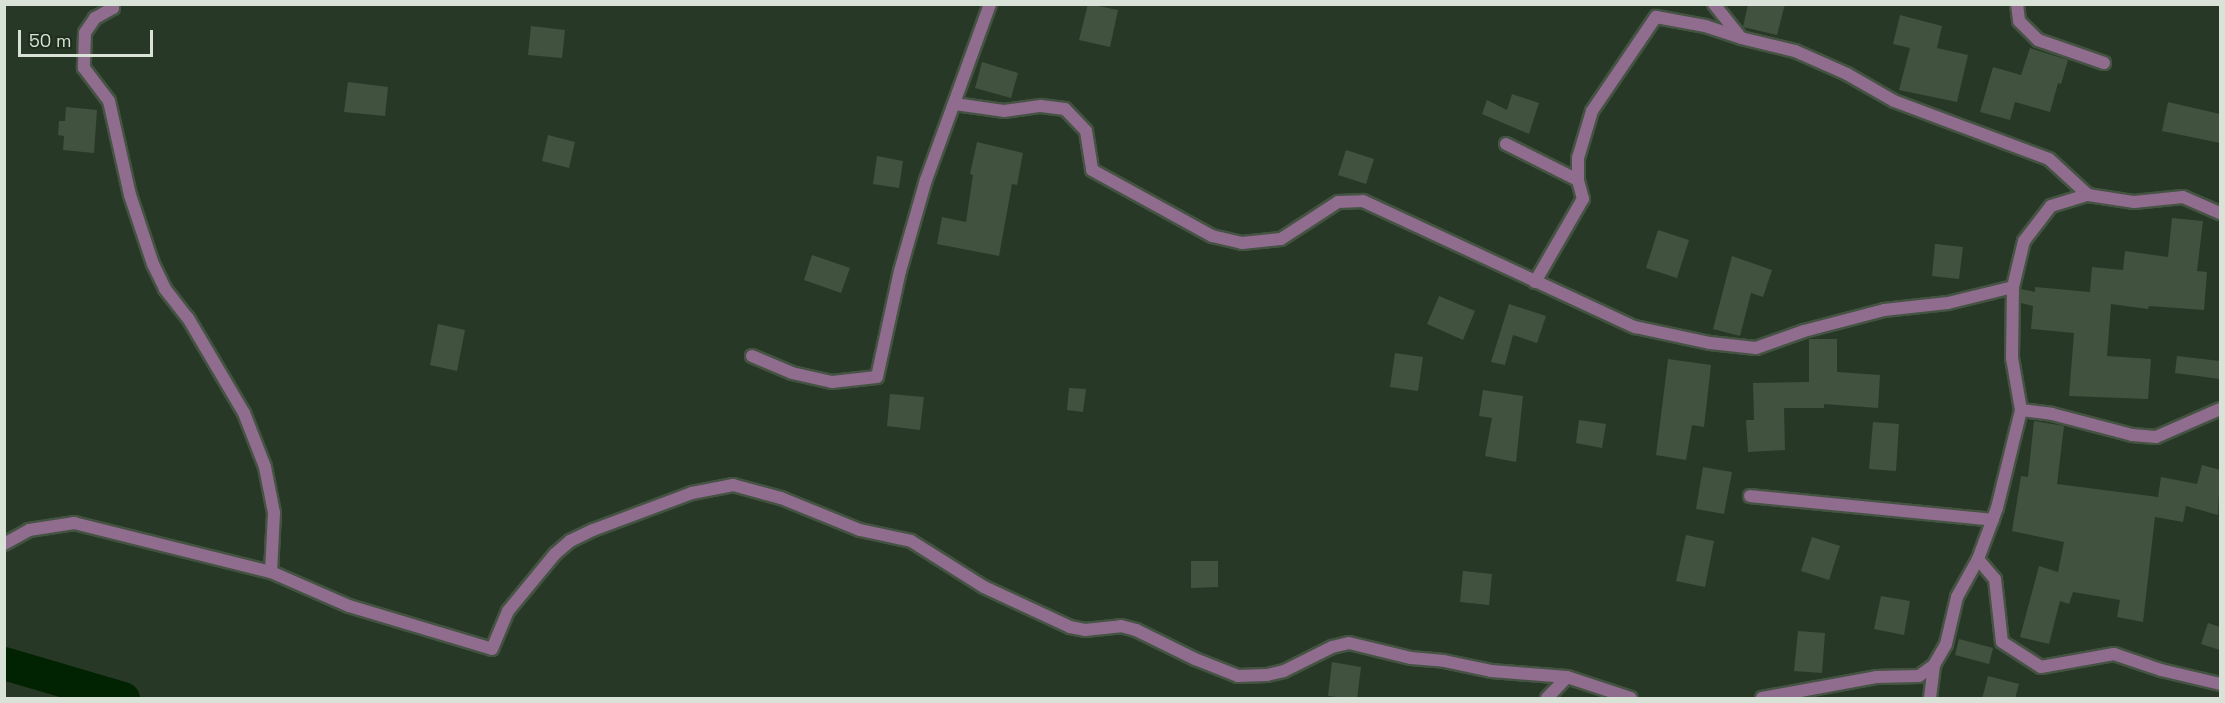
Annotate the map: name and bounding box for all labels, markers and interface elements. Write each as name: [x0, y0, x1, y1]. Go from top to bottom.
scale bar: [21, 18, 156, 56]
text: 50 m: [29, 29, 71, 52]

